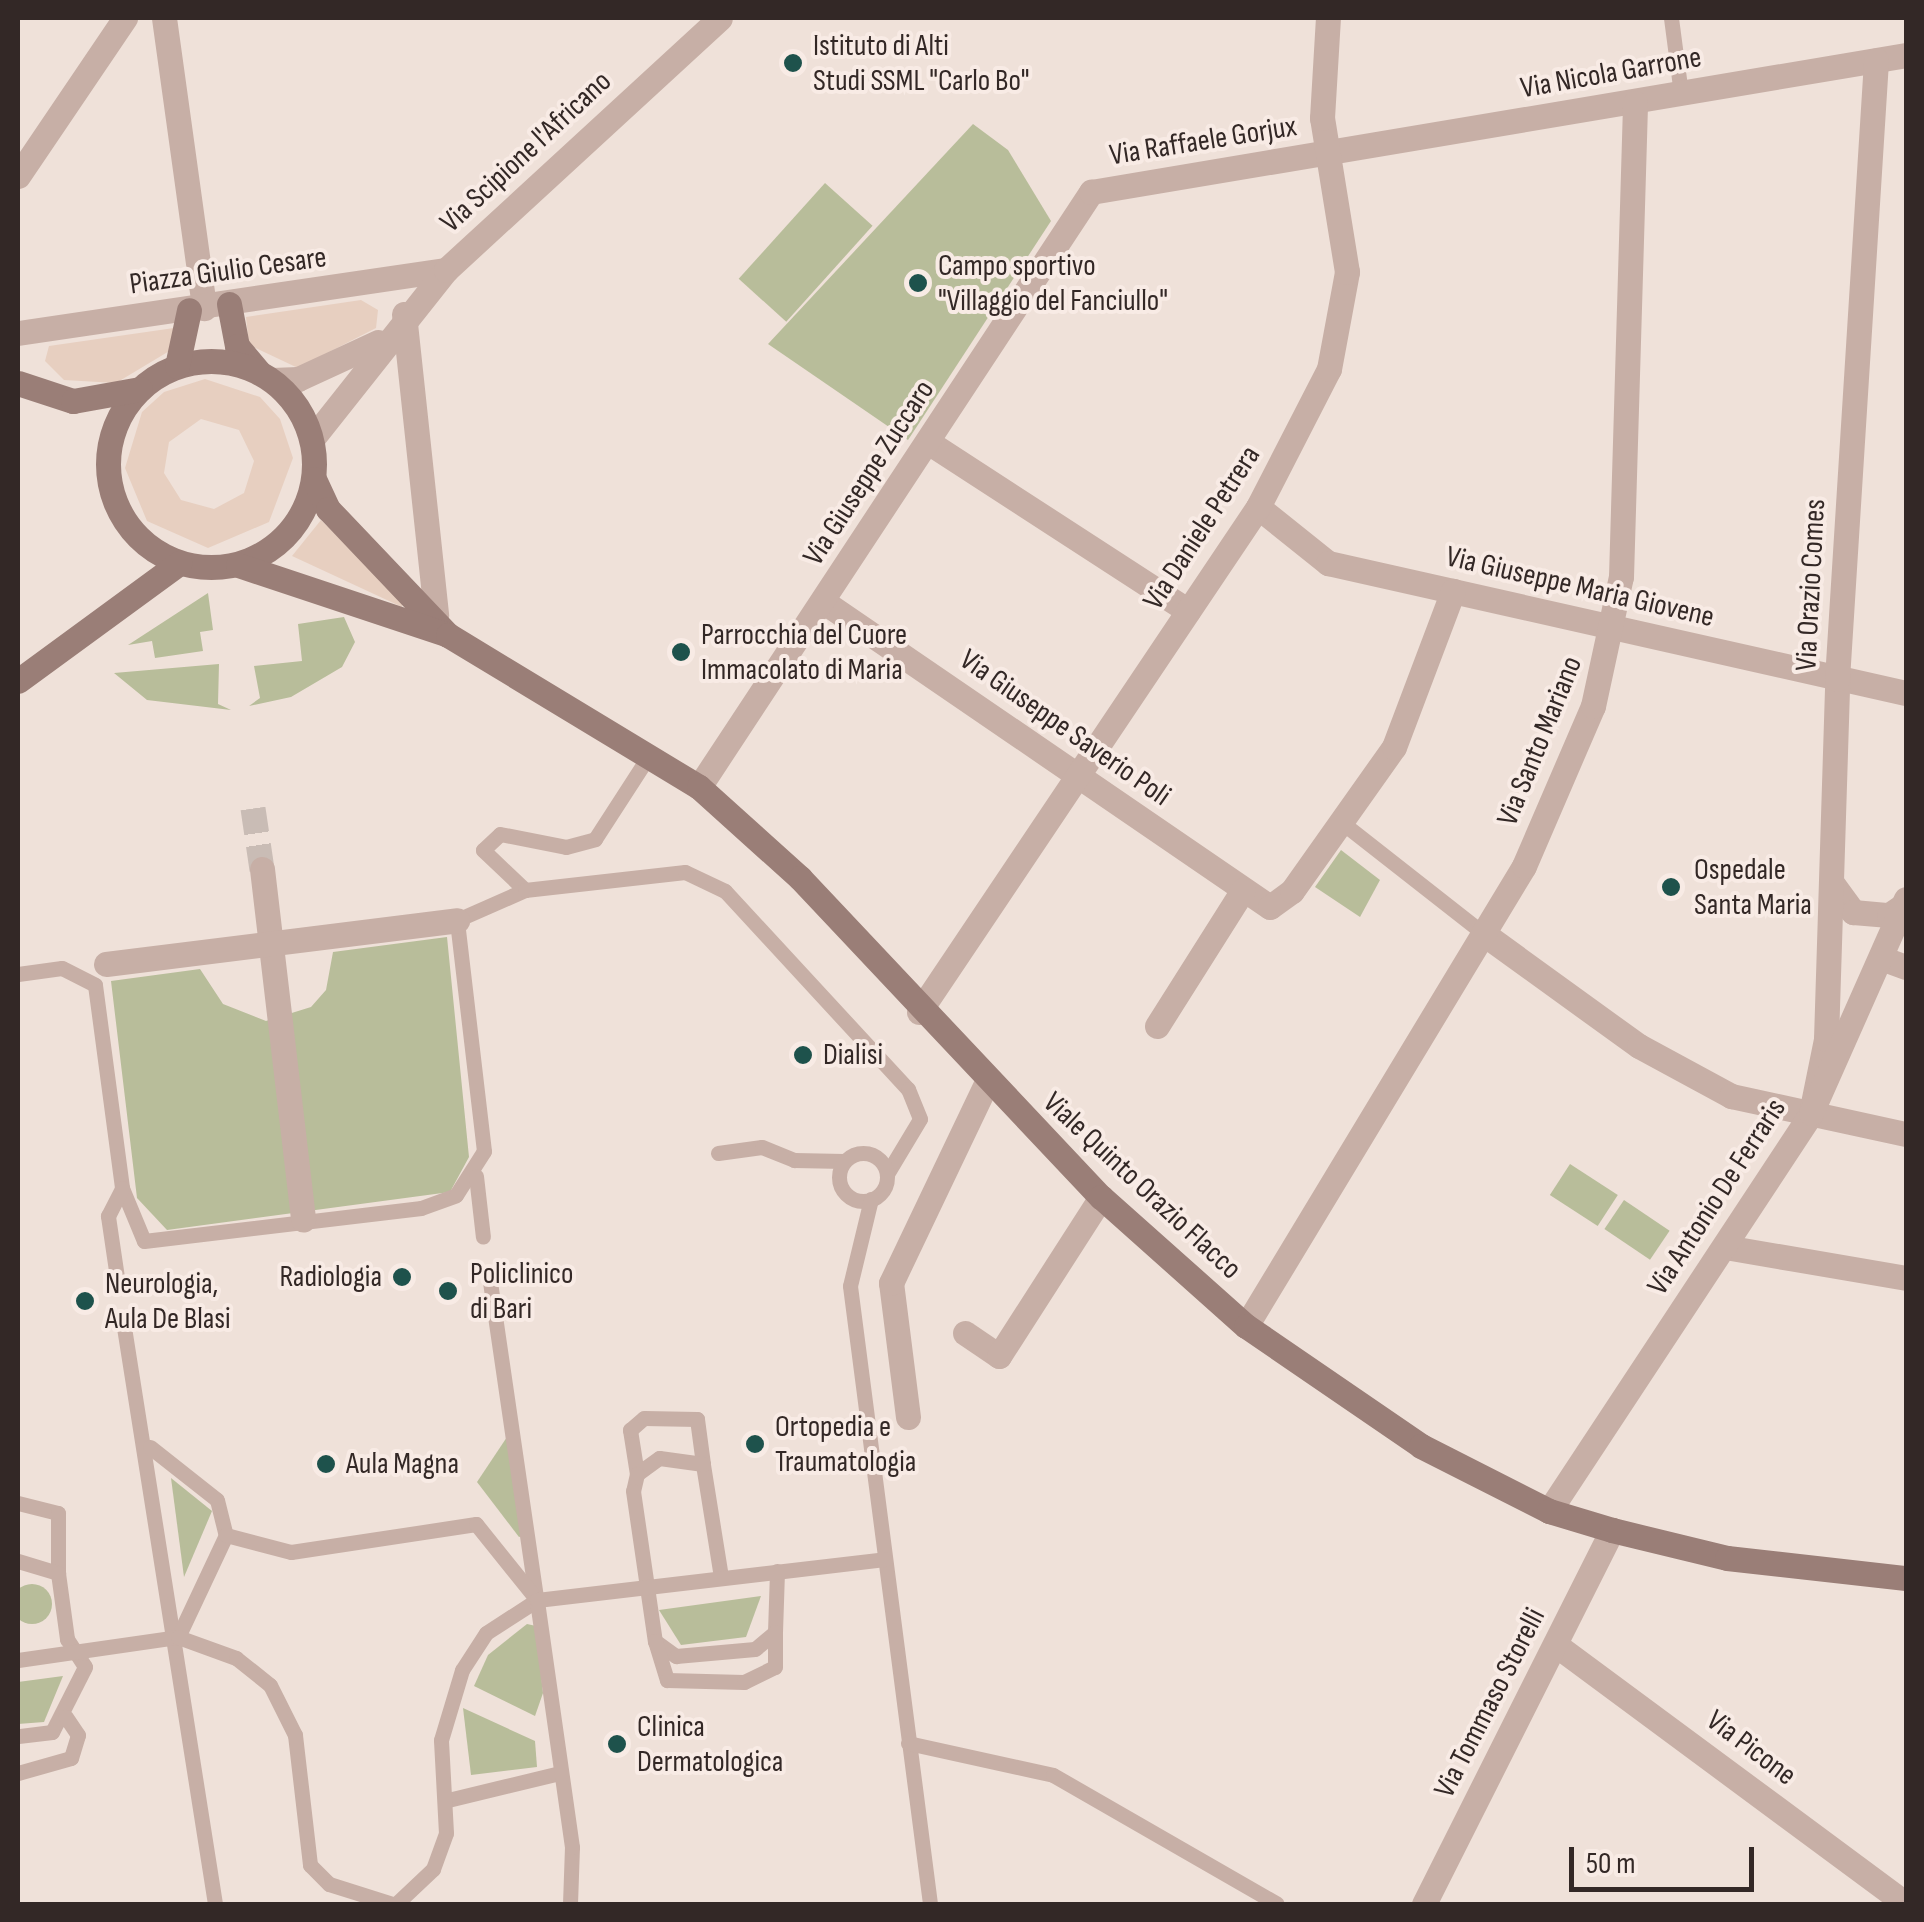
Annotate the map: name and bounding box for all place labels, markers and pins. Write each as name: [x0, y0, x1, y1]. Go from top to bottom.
place label: Istituto di Alti Studi SSML "Carlo Bo": [813, 28, 1030, 98]
marker: Istituto di Alti Studi SSML "Carlo Bo": [782, 52, 804, 74]
place label: Campo sportivo "Villaggio del Fanciullo": [938, 248, 1168, 318]
marker: Campo sportivo "Villaggio del Fanciullo": [907, 272, 929, 294]
place label: Parrocchia del Cuore Immacolato di Maria: [701, 617, 907, 688]
marker: Parrocchia del Cuore Immacolato di Maria: [670, 641, 692, 663]
place label: Ospedale Santa Maria: [1694, 852, 1812, 922]
marker: Ospedale Santa Maria: [1658, 874, 1684, 900]
place label: Dialisi: [823, 1037, 883, 1073]
marker: Dialisi: [792, 1044, 814, 1066]
place label: Policlinico di Bari: [470, 1256, 573, 1326]
place label: Radiologia: [279, 1259, 382, 1295]
place label: Neurologia, Aula De Blasi: [105, 1266, 231, 1336]
marker: Radiologia: [391, 1266, 413, 1288]
marker: Policlinico di Bari: [435, 1278, 461, 1304]
marker: Neurologia, Aula De Blasi: [74, 1290, 96, 1312]
place label: Ortopedia e Traumatologia: [775, 1409, 916, 1480]
marker: Ortopedia e Traumatologia: [744, 1433, 766, 1455]
place label: Aula Magna: [346, 1446, 459, 1482]
marker: Aula Magna: [315, 1453, 337, 1475]
place label: Clinica Dermatologica: [637, 1709, 783, 1780]
marker: Clinica Dermatologica: [606, 1733, 628, 1755]

